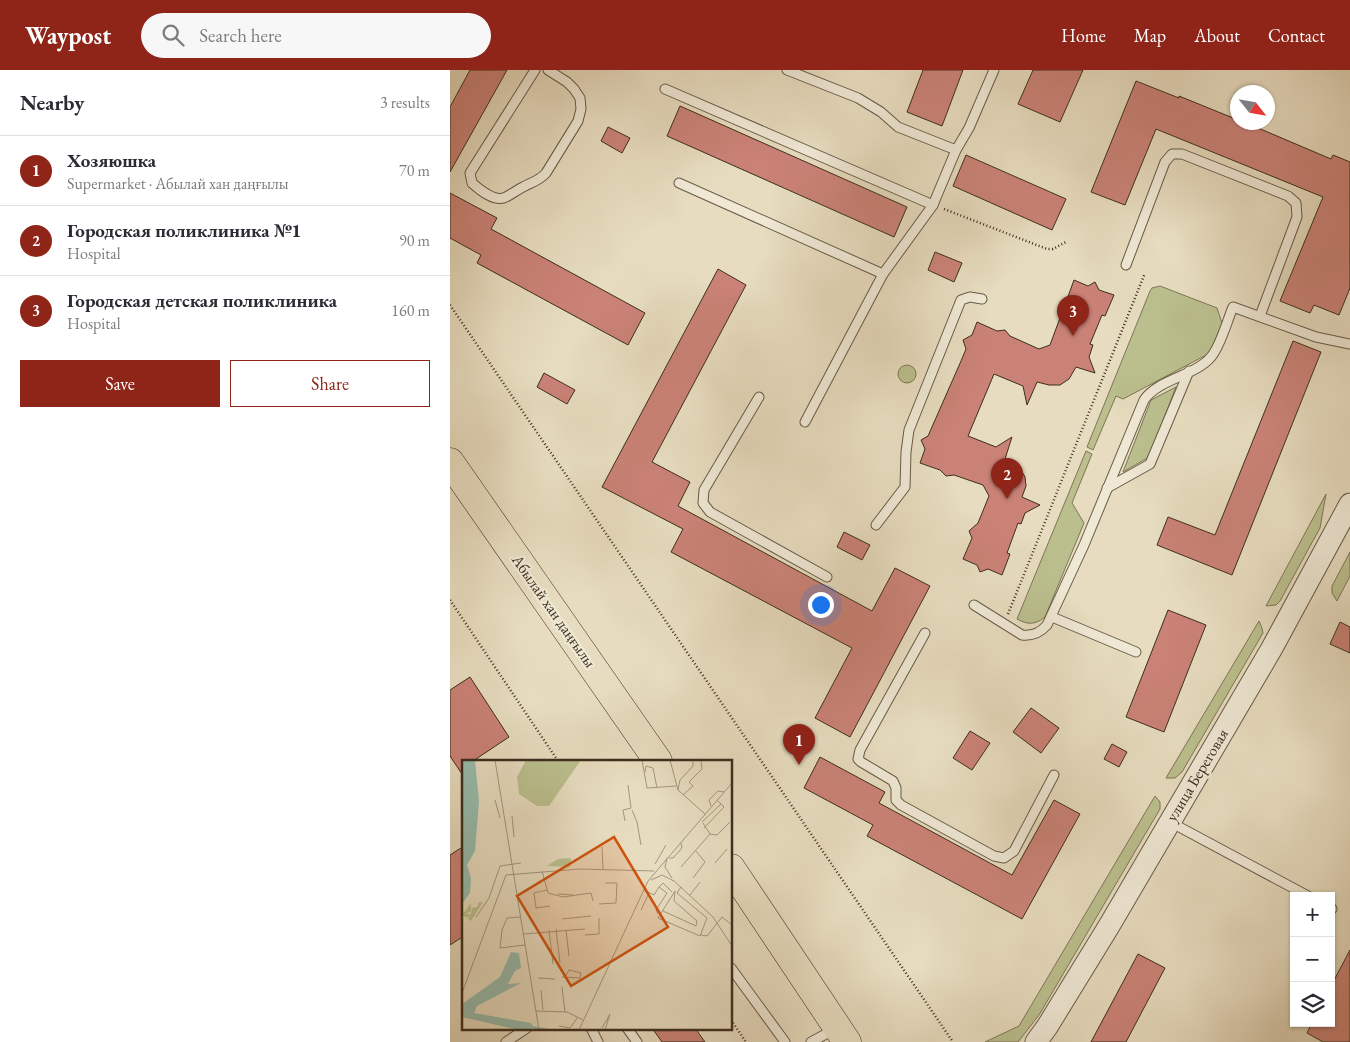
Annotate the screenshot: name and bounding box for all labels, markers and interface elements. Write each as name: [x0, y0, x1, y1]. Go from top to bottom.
search box: [141, 13, 491, 58]
text: Waypost: [25, 20, 111, 51]
icon: search: [159, 21, 187, 49]
text: Search here: [199, 23, 282, 48]
text: Home: [1061, 24, 1106, 47]
text: Map: [1134, 24, 1166, 47]
text: About: [1194, 24, 1240, 47]
text: Contact: [1268, 24, 1325, 47]
north arrow: [1230, 85, 1275, 130]
text: Nearby: [20, 89, 84, 116]
text: 3 results: [380, 92, 430, 113]
text: Хозяюшка: [67, 148, 156, 173]
text: 1: [32, 160, 40, 181]
text: 70 m: [399, 160, 430, 181]
text: Supermarket · Абылай хан даңғылы: [67, 173, 289, 194]
text: Городская поликлиника №1: [67, 218, 301, 243]
text: 2: [32, 230, 40, 251]
text: 90 m: [399, 230, 430, 251]
text: Hospital: [67, 243, 121, 264]
text: Городская детская поликлиника: [67, 288, 337, 313]
pin: 3: [1057, 295, 1089, 336]
text: 3: [32, 300, 40, 321]
text: 160 m: [391, 300, 430, 321]
text: Hospital: [67, 313, 121, 334]
button: Save: [20, 360, 220, 407]
button: Share: [230, 360, 430, 407]
pin: 2: [991, 458, 1023, 499]
street label: Абылай хан даңғылы: [507, 550, 601, 672]
your location: [808, 592, 834, 618]
pin: 1: [783, 724, 815, 765]
street label: улица Береговая: [1161, 725, 1233, 825]
inset map: [462, 760, 732, 1030]
map controls: [1290, 892, 1335, 1027]
button: +: [1290, 892, 1335, 937]
button: −: [1290, 937, 1335, 982]
button: layers: [1290, 982, 1335, 1027]

